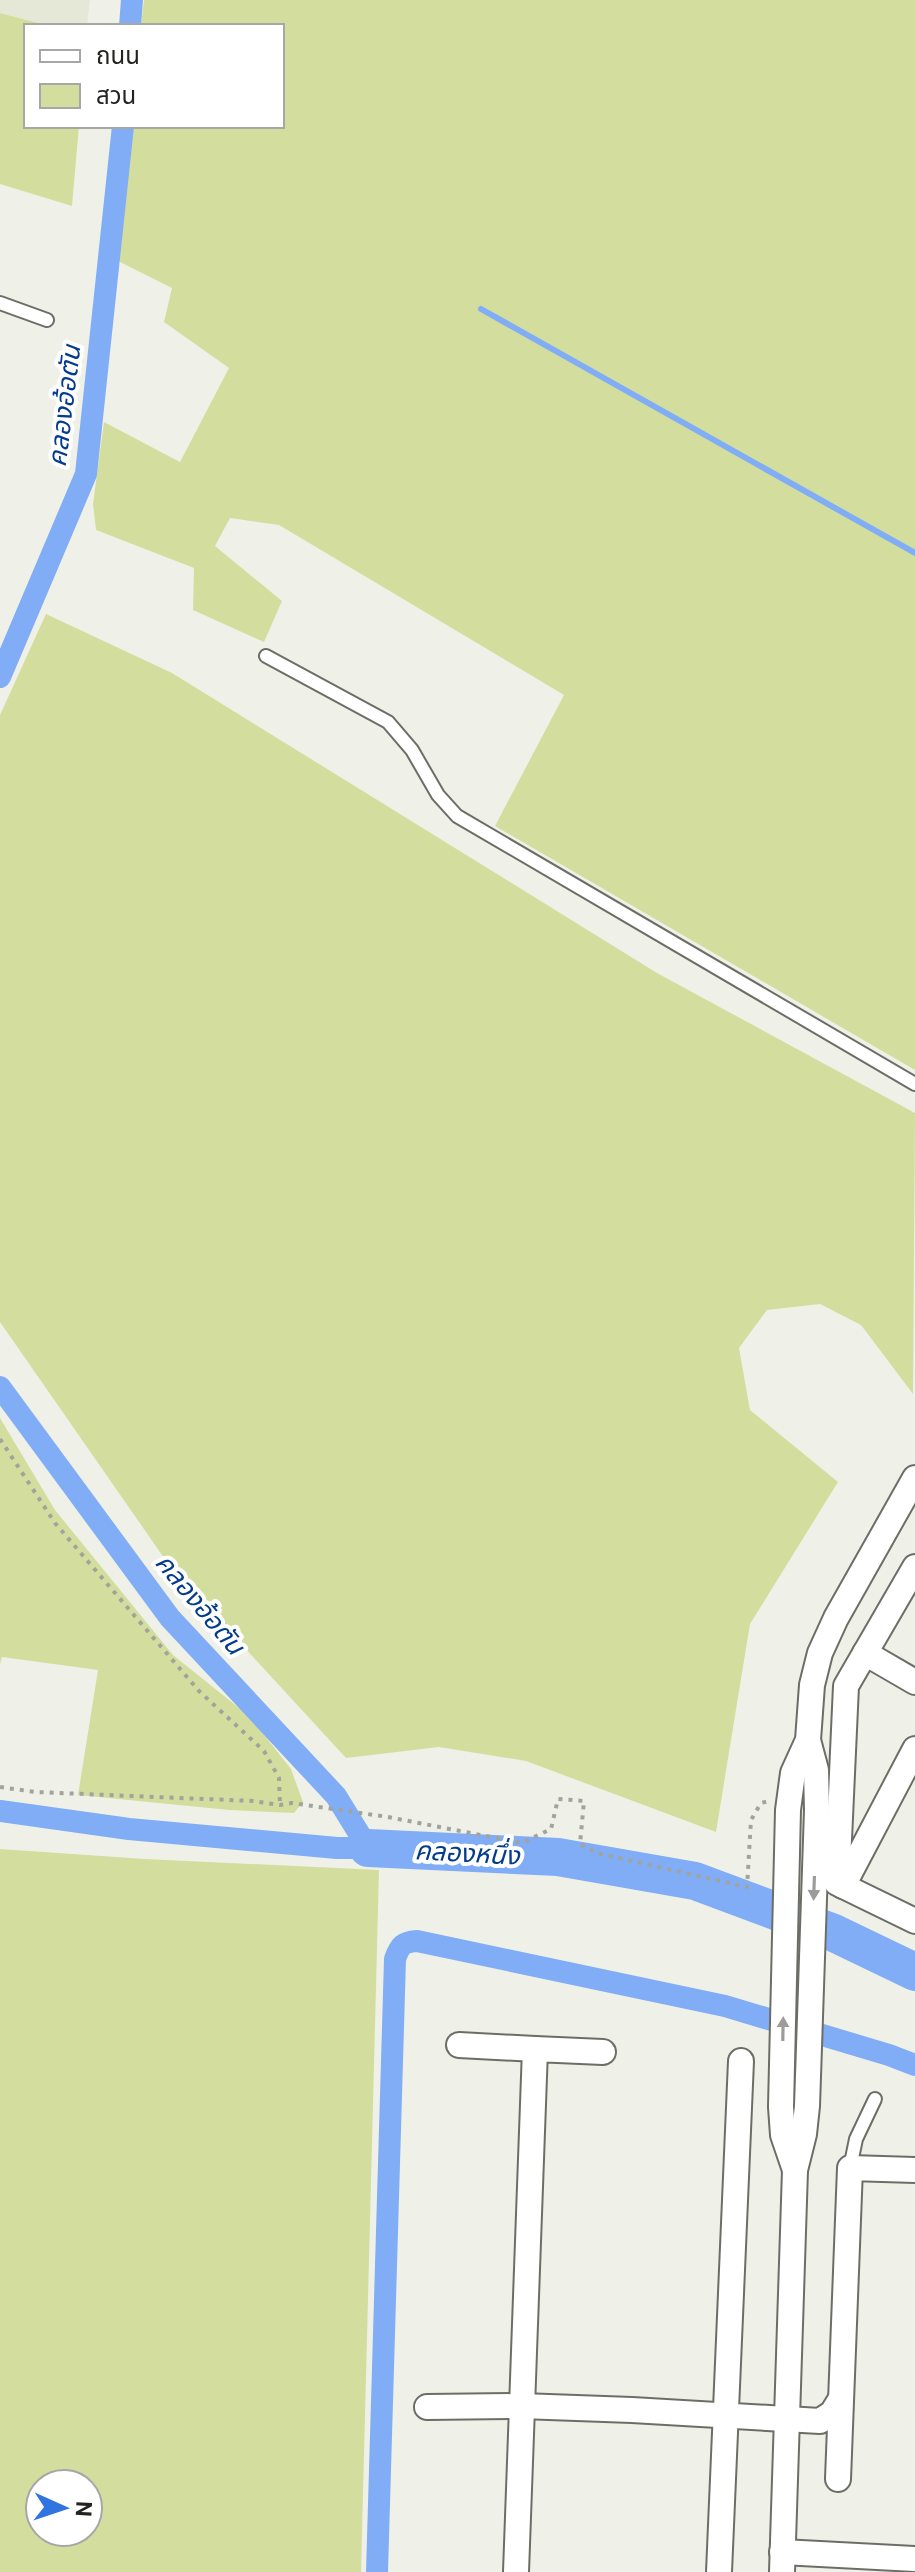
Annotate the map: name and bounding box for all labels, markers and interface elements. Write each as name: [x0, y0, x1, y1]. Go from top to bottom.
legend: [24, 24, 284, 128]
text: ถนน: [96, 42, 140, 70]
text: สวน: [96, 82, 136, 110]
water label: คลองอ้อตัน: [42, 342, 87, 468]
water label: คลองอ้อตัน: [149, 1548, 252, 1662]
water label: คลองหนึ่ง: [414, 1832, 521, 1871]
one-way arrow: [807, 1876, 820, 1901]
one-way arrow: [776, 2016, 789, 2041]
north arrow: [24, 2468, 104, 2548]
text: N: [71, 2501, 96, 2517]

